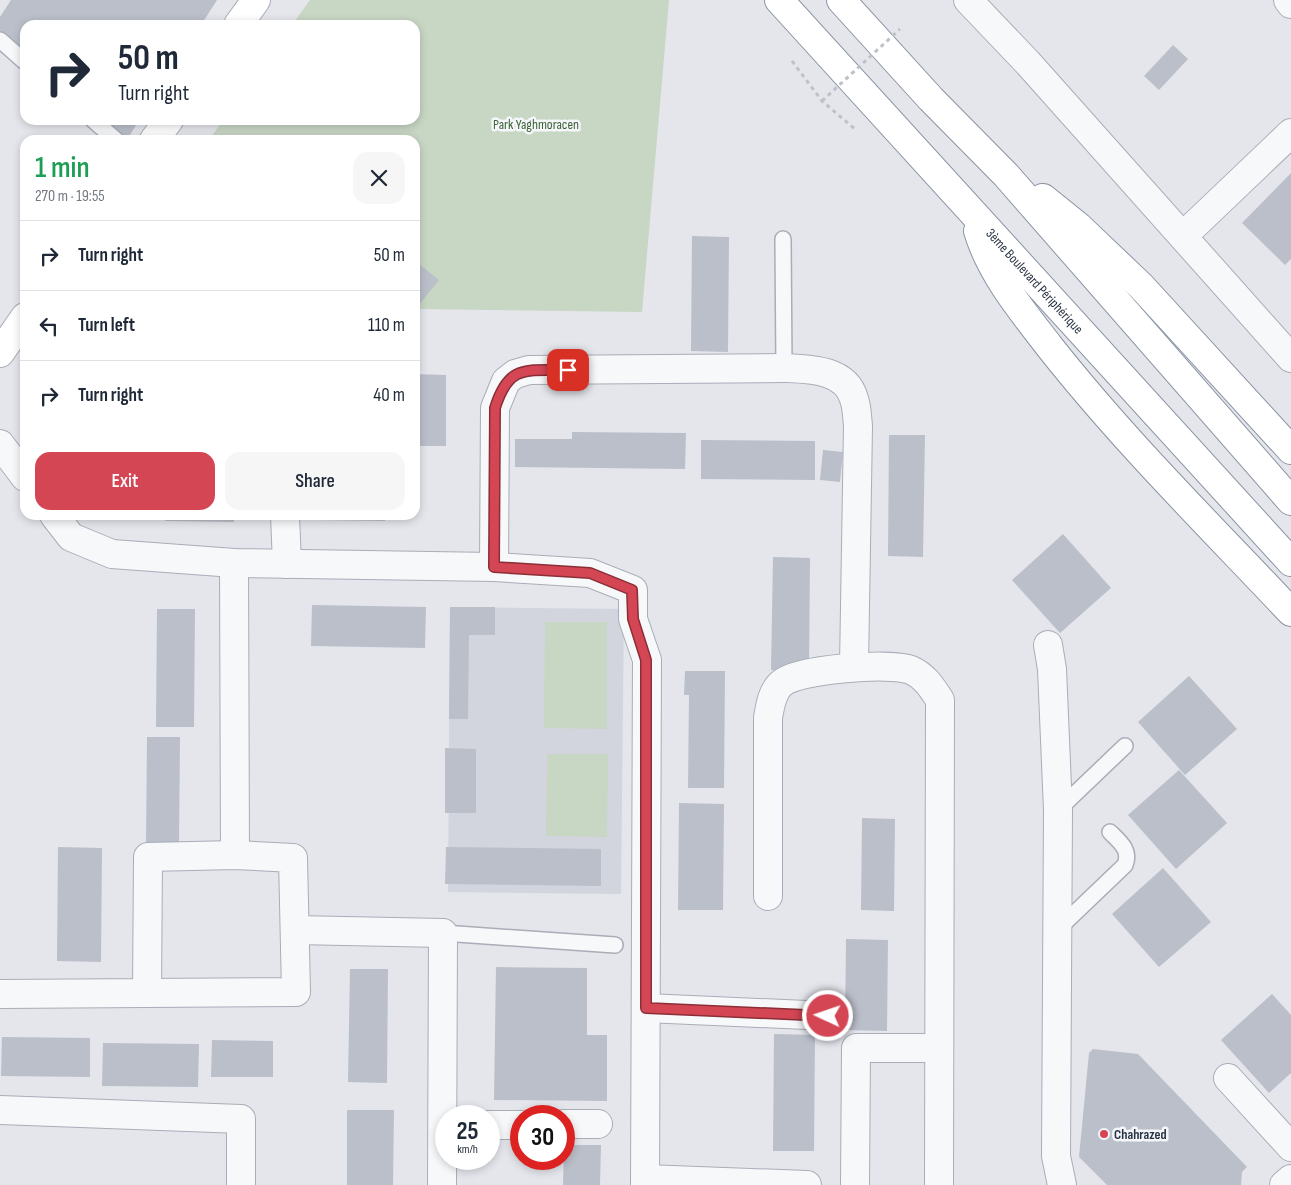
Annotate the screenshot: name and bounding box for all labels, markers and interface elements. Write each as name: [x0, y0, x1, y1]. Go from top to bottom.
text: 50 m: [118, 37, 179, 80]
icon: right: [35, 40, 100, 105]
text: Turn right: [118, 80, 189, 107]
park label: Park Yaghmoracen: [493, 116, 579, 133]
text: 1 min: [35, 150, 90, 186]
button: close: [353, 152, 405, 204]
text: 270 m · 19:55: [35, 187, 105, 206]
street label: 3ème Boulevard Périphérique: [983, 225, 1087, 337]
icon: right: [35, 242, 63, 270]
text: Turn right: [78, 244, 143, 267]
text: 50 m: [374, 244, 405, 267]
icon: left: [35, 312, 63, 340]
text: Turn left: [78, 314, 135, 337]
text: 110 m: [368, 314, 405, 337]
pin: [547, 349, 589, 391]
icon: arrive: [554, 356, 582, 384]
icon: right: [35, 382, 63, 410]
text: Turn right: [78, 384, 143, 407]
text: 40 m: [373, 384, 405, 407]
button: Exit: [35, 452, 215, 510]
button: Share: [225, 452, 405, 510]
position arrow: [801, 989, 853, 1041]
speed limit sign: 30: [510, 1105, 575, 1170]
text: 25: [457, 1116, 478, 1147]
place label: Chahrazed: [1114, 1126, 1167, 1143]
marker: Chahrazed: [1098, 1128, 1110, 1140]
text: km/h: [457, 1142, 478, 1157]

